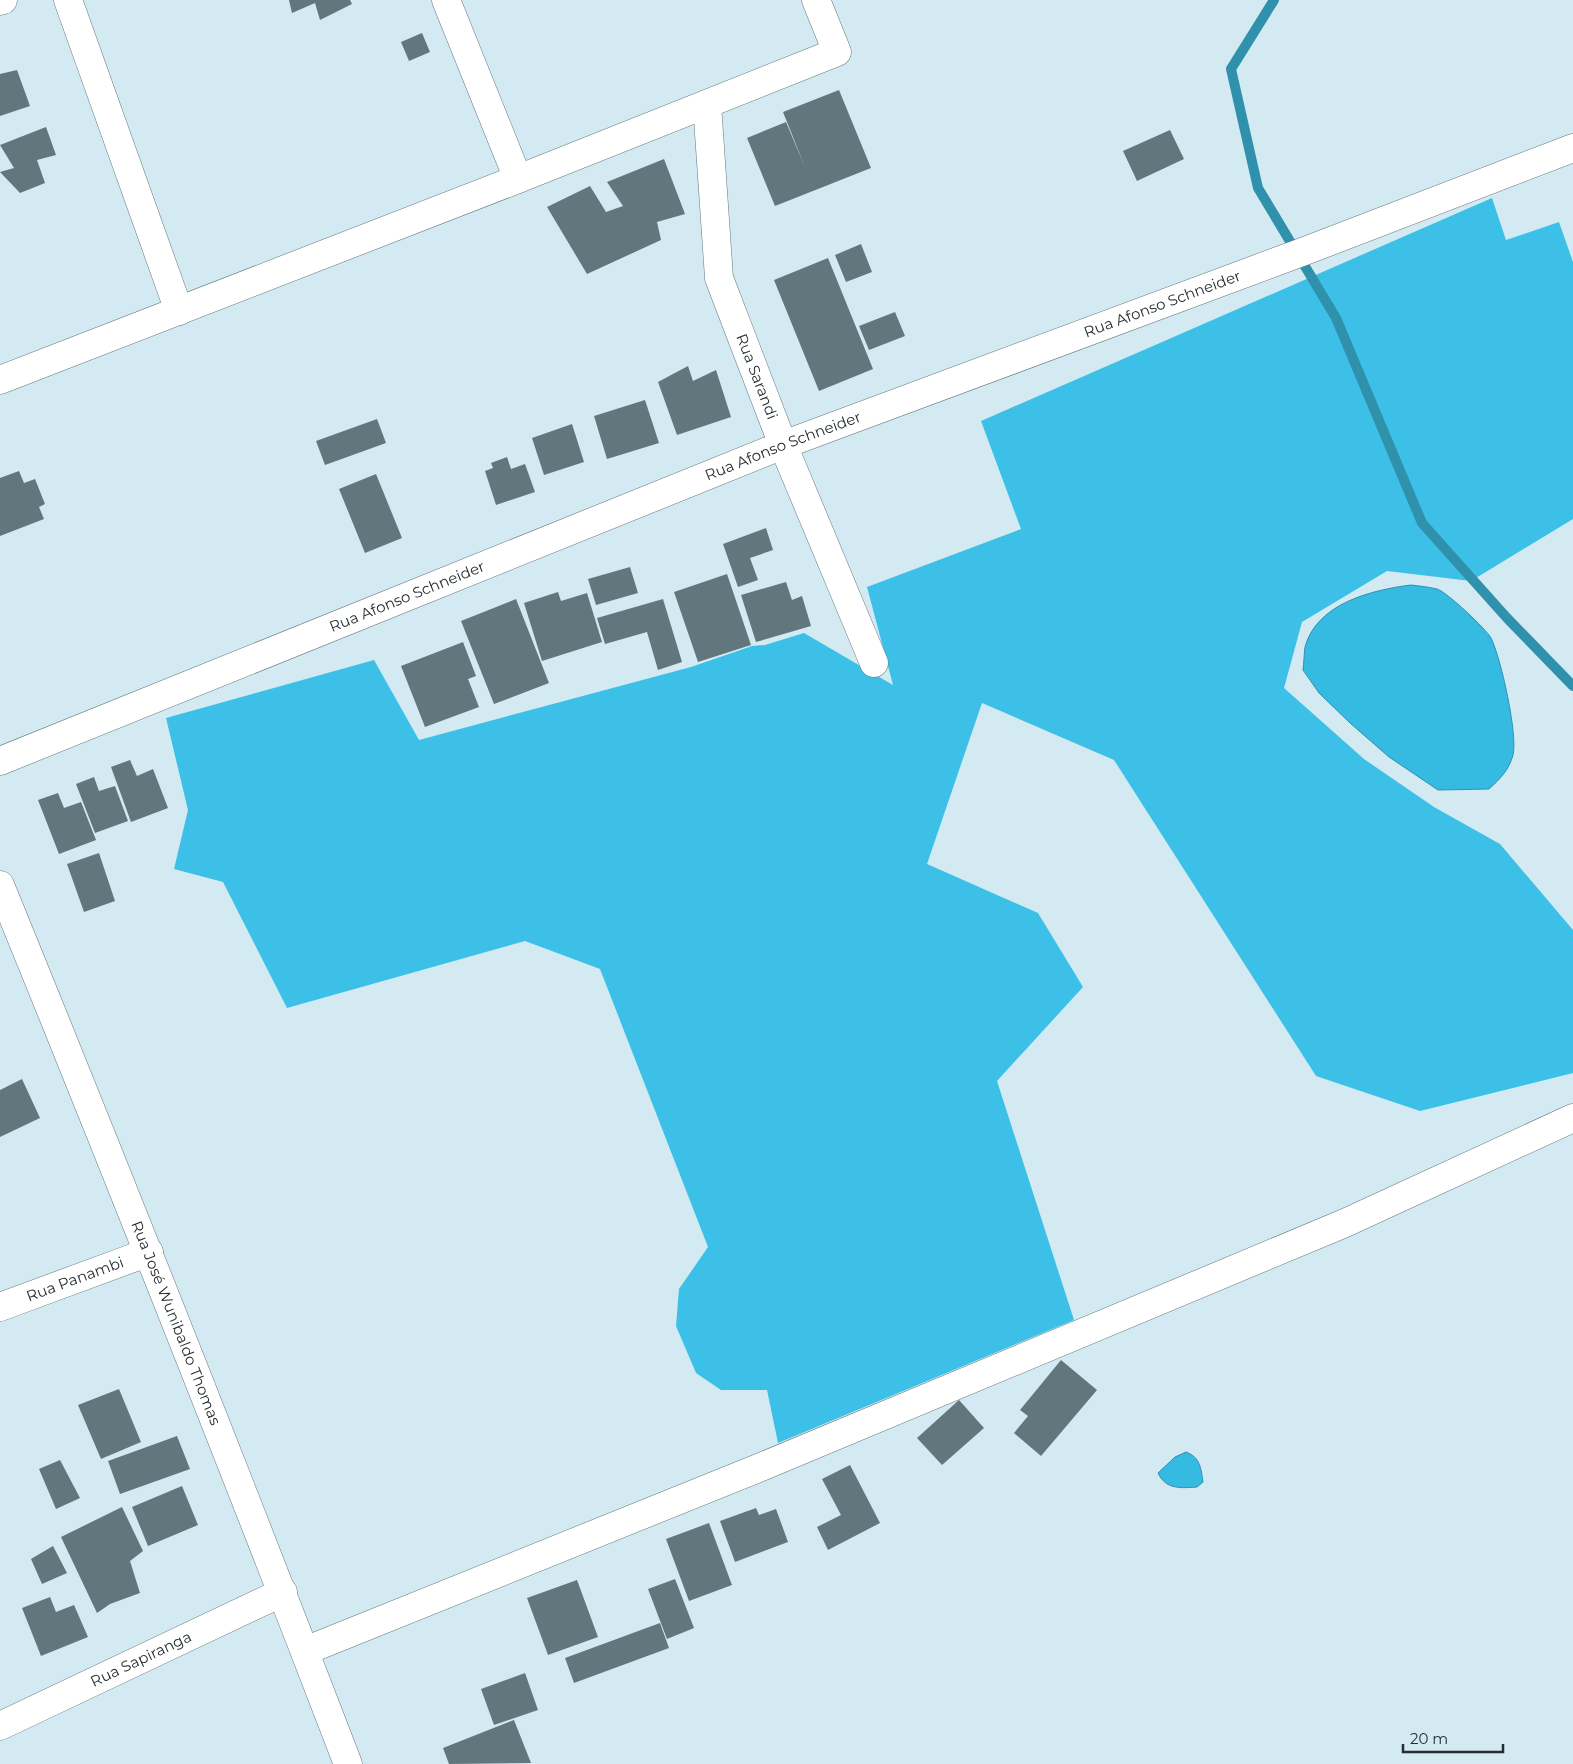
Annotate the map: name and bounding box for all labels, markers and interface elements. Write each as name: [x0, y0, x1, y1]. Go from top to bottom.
street label: Rua Afonso Schneider: [1081, 266, 1243, 341]
street label: Rua Sarandi: [732, 331, 782, 422]
street label: Rua Afonso Schneider: [702, 407, 864, 485]
street label: Rua Afonso Schneider: [326, 556, 487, 636]
street label: Rua José Wunibaldo Thomas: [127, 1218, 225, 1428]
street label: Rua Panambi: [24, 1252, 126, 1305]
street label: Rua Sapiranga: [87, 1627, 194, 1691]
scale bar: [1403, 1722, 1503, 1754]
text: 20 m: [1410, 1729, 1448, 1748]

